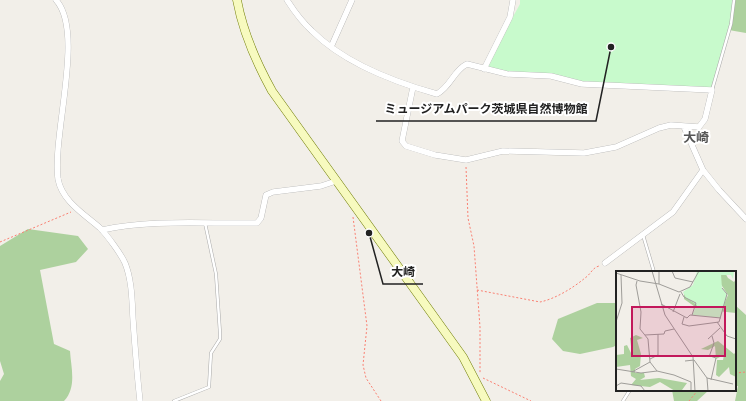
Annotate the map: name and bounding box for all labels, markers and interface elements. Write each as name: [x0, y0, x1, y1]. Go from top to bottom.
callout: ミュージアムパーク茨城県自然博物館: [376, 97, 596, 121]
text: ミュージアムパーク茨城県自然博物館: [385, 102, 587, 116]
district label: 大崎: [683, 130, 709, 145]
callout: 大崎: [383, 260, 423, 284]
text: 大崎: [391, 265, 415, 279]
inset map: [616, 271, 736, 391]

